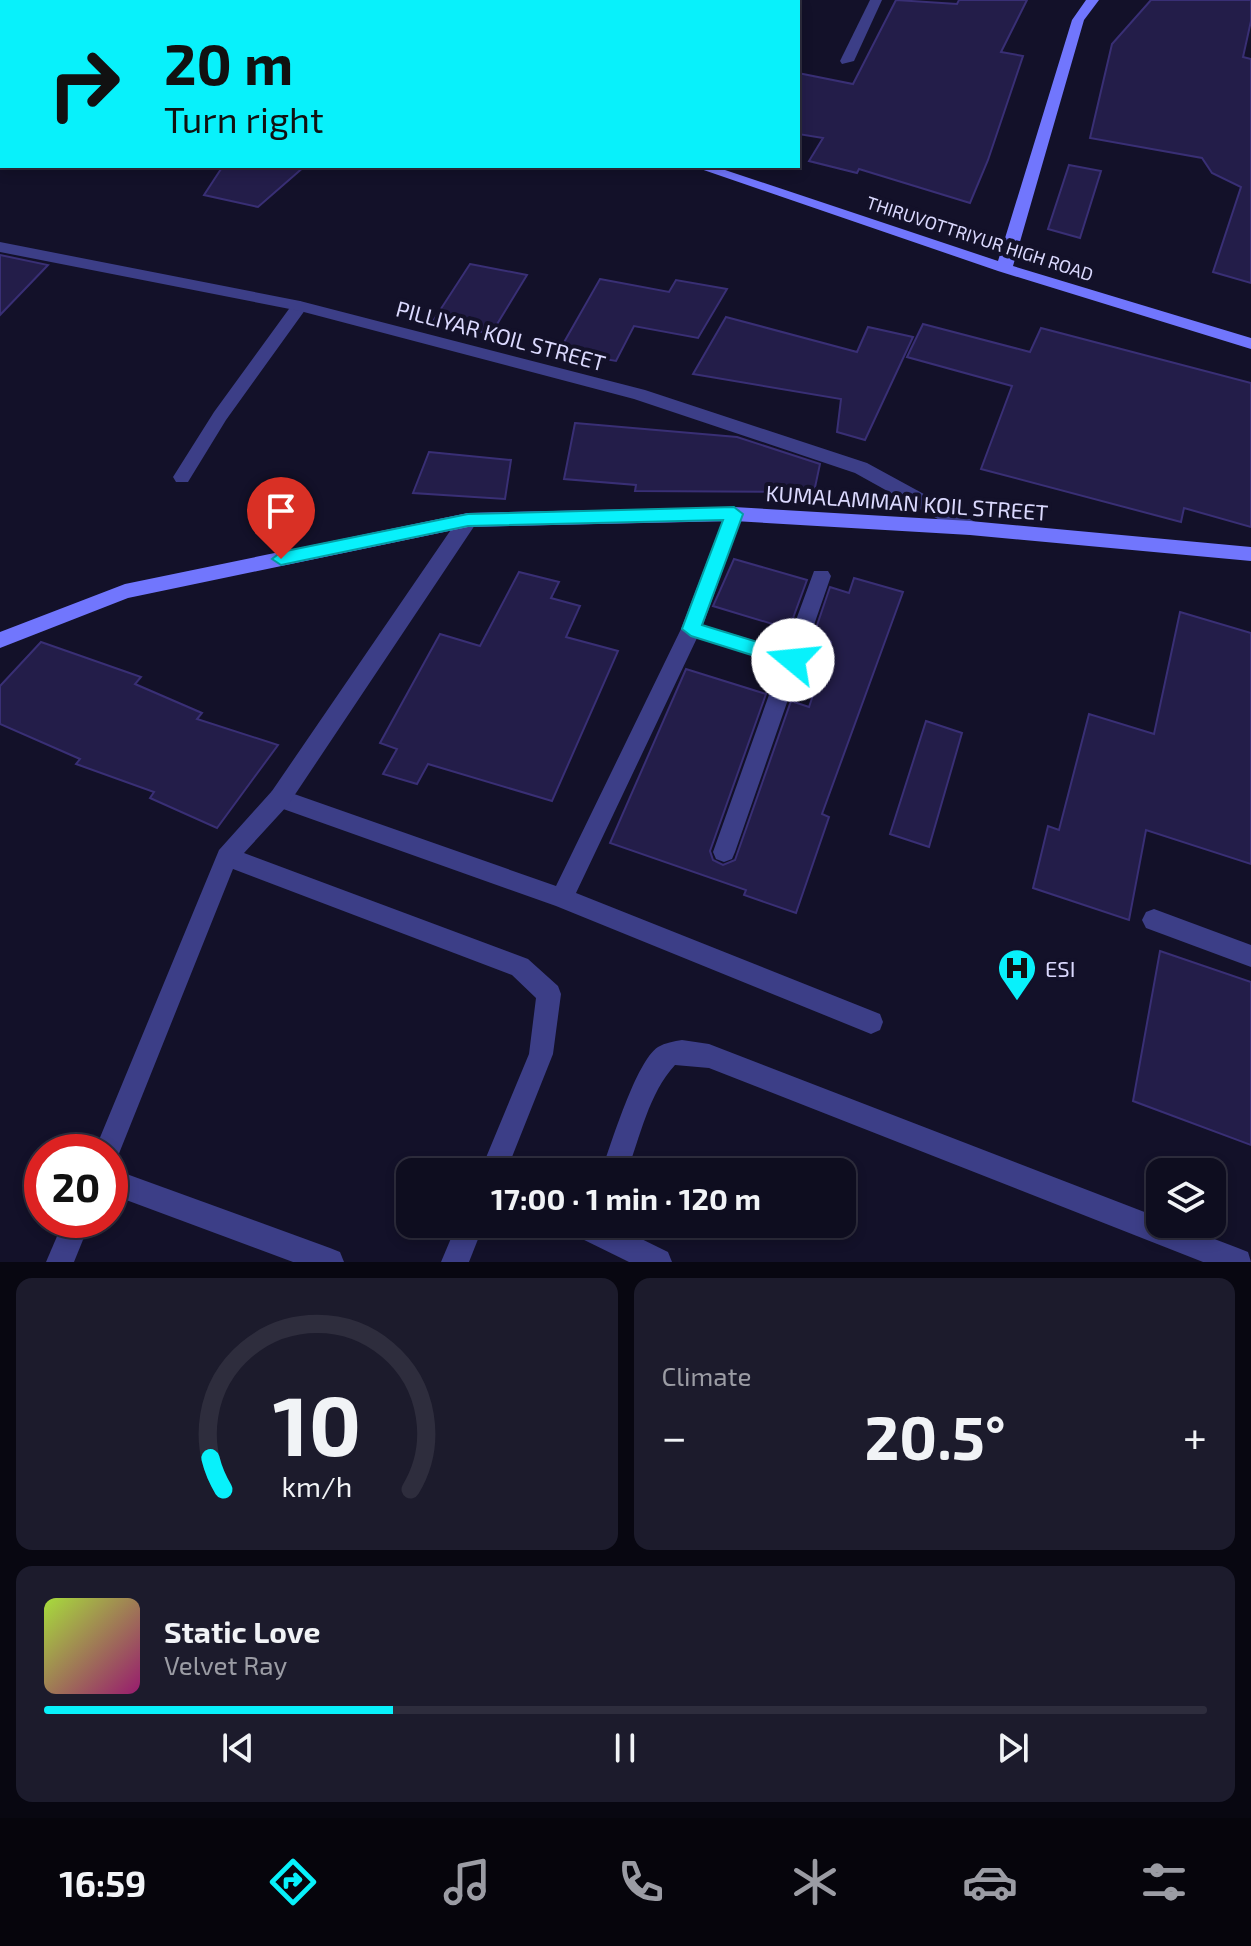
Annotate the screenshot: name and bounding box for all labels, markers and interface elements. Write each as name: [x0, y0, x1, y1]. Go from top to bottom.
text: 20 m: [164, 29, 293, 96]
icon: right: [32, 32, 136, 136]
text: Turn right: [164, 97, 324, 140]
street label: THIRUVOTTRIYUR HIGH ROAD: [864, 191, 1096, 285]
street label: PILLIYAR KOIL STREET: [394, 295, 609, 375]
pin: [247, 477, 315, 559]
street label: KUMALAMMAN KOIL STREET: [765, 479, 1049, 525]
icon: arrive: [259, 489, 303, 533]
position arrow: [751, 618, 835, 702]
hospital icon: ESI: [996, 947, 1038, 1002]
place label: ESI: [1045, 955, 1075, 981]
speed limit sign: 20: [24, 1134, 128, 1238]
map controls: [1146, 1158, 1226, 1238]
button: layers: [1146, 1158, 1226, 1238]
text: 17:00 · 1 min · 120 m: [491, 1180, 761, 1216]
text: Climate: [662, 1360, 751, 1391]
text: 10: [273, 1373, 361, 1473]
text: 20.5°: [864, 1400, 1006, 1472]
text: −: [662, 1409, 687, 1462]
text: +: [1183, 1409, 1207, 1462]
text: km/h: [281, 1468, 352, 1503]
text: Static Love: [164, 1613, 320, 1649]
text: Velvet Ray: [164, 1649, 287, 1680]
icon: previous: [216, 1726, 260, 1770]
icon: pause: [603, 1726, 647, 1770]
icon: next: [991, 1726, 1035, 1770]
icon: directions: [265, 1854, 321, 1910]
icon: music: [439, 1854, 495, 1910]
icon: phone: [613, 1854, 669, 1910]
icon: climate: [787, 1854, 843, 1910]
icon: car: [962, 1854, 1018, 1910]
icon: filters: [1136, 1854, 1192, 1910]
text: 16:59: [59, 1861, 146, 1904]

